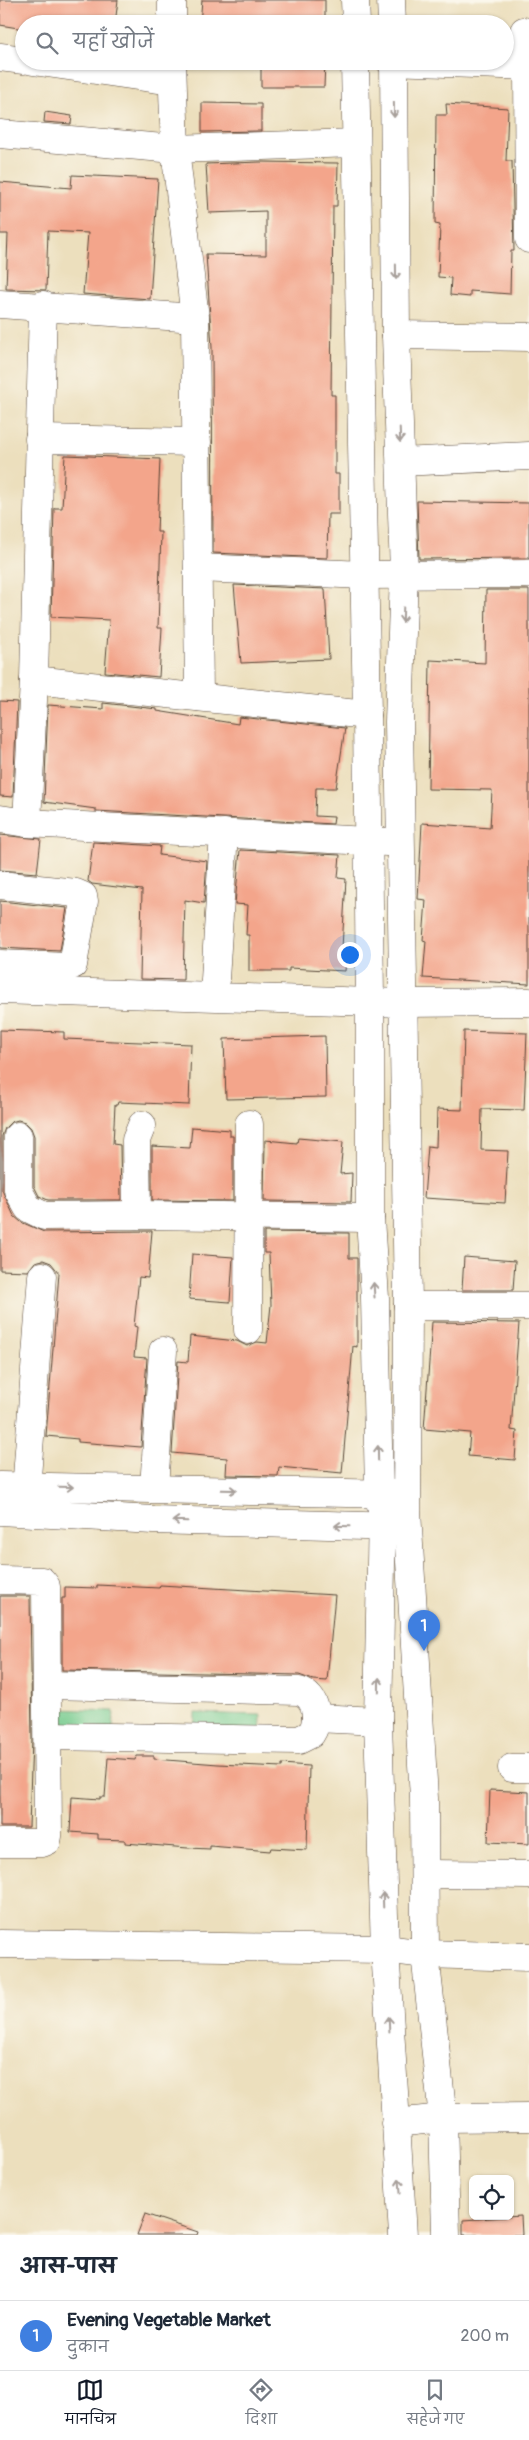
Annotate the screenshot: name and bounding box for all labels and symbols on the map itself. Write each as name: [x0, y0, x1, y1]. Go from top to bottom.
one-way arrow: [389, 102, 399, 118]
one-way arrow: [391, 264, 401, 280]
one-way arrow: [395, 426, 405, 443]
one-way arrow: [398, 606, 408, 623]
your location: [337, 942, 363, 968]
one-way arrow: [370, 1283, 379, 1299]
one-way arrow: [373, 1445, 383, 1462]
one-way arrow: [58, 1482, 74, 1492]
one-way arrow: [220, 1485, 236, 1495]
one-way arrow: [172, 1516, 188, 1526]
one-way arrow: [334, 1522, 350, 1531]
pin: 1: [408, 1610, 440, 1651]
one-way arrow: [374, 1677, 383, 1693]
one-way arrow: [379, 1892, 388, 1908]
one-way arrow: [385, 2016, 394, 2032]
one-way arrow: [395, 2179, 404, 2195]

